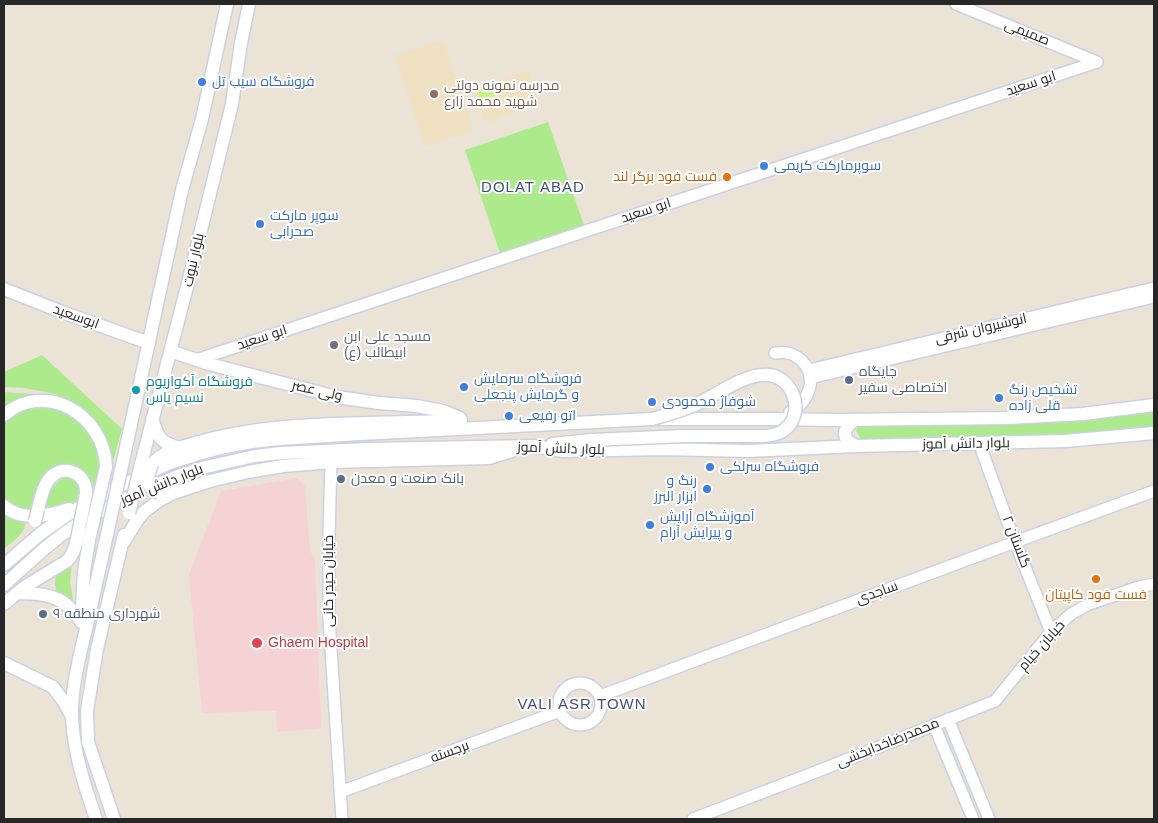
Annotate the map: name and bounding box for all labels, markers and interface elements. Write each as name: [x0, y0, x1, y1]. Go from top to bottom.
street label: صمیمی: [1002, 16, 1052, 50]
street label: ابو سعید: [1004, 68, 1058, 100]
place label: فروشگاه سیب تل: [212, 74, 315, 90]
marker: فروشگاه سیب تل: [196, 76, 208, 88]
place label: مدرسه نمونه دولتی شهید محمد زارع: [444, 78, 559, 110]
marker: مدرسه نمونه دولتی شهید محمد زارع: [428, 88, 440, 100]
place label: سوپرمارکت کریمی: [774, 158, 881, 174]
marker: سوپرمارکت کریمی: [758, 160, 770, 172]
place label: فست فود برگر لند: [613, 169, 717, 185]
marker: فست فود برگر لند: [721, 171, 733, 183]
district label: DOLAT ABAD: [480, 179, 586, 197]
street label: ابو سعید: [619, 195, 673, 227]
place label: سوپر مارکت صحرابی: [270, 208, 338, 240]
marker: سوپر مارکت صحرابی: [254, 218, 266, 230]
street label: بلوار نبوت: [180, 232, 208, 288]
street label: ابوسعید: [51, 301, 101, 333]
street label: انوشیروان شرقی: [933, 310, 1029, 348]
street label: ابو سعید: [235, 322, 289, 354]
place label: مسجد علی ابن ابیطالب (ع): [344, 329, 431, 362]
marker: مسجد علی ابن ابیطالب (ع): [328, 339, 340, 351]
place label: جایگاه اختصاصی سفیر: [859, 364, 947, 397]
place label: فروشگاه سرمایش و گرمایش پنجعلی: [474, 371, 582, 404]
place label: فروشگاه آکواریوم نسیم یاس: [146, 374, 253, 407]
marker: جایگاه اختصاصی سفیر: [843, 374, 855, 386]
street label: ولی عصر: [290, 377, 344, 405]
marker: فروشگاه سرمایش و گرمایش پنجعلی: [458, 381, 470, 393]
place label: تشخیص رنگ قلی زاده: [1009, 382, 1077, 414]
marker: فروشگاه آکواریوم نسیم یاس: [130, 384, 142, 396]
marker: تشخیص رنگ قلی زاده: [993, 392, 1005, 404]
place label: شوفاژ محمودی: [662, 394, 756, 410]
marker: شوفاژ محمودی: [646, 396, 658, 408]
place label: اتو رفیعی: [519, 408, 576, 424]
marker: اتو رفیعی: [503, 410, 515, 422]
street label: بلوار دانش آموز: [922, 435, 1010, 453]
street label: بلوار دانش آموز: [517, 439, 605, 459]
place label: فروشگاه سرلکی: [720, 459, 819, 475]
street label: بلوار دانش آموز: [118, 461, 206, 509]
marker: فروشگاه سرلکی: [704, 461, 716, 473]
place label: بانک صنعت و معدن: [351, 471, 464, 487]
marker: بانک صنعت و معدن: [335, 473, 347, 485]
place label: رنگ و ابزار البرز: [654, 473, 697, 506]
marker: رنگ و ابزار البرز: [701, 483, 713, 495]
place label: آموزشگاه آرایش و پیرایش آرام: [660, 509, 755, 542]
street label: گلستان ۲: [998, 513, 1034, 571]
marker: آموزشگاه آرایش و پیرایش آرام: [644, 519, 656, 531]
street label: خیابان حیدر خانی: [321, 535, 337, 627]
marker: فست فود کاپیتان: [1090, 573, 1102, 585]
street label: ساجدی: [854, 578, 900, 608]
place label: فست فود کاپیتان: [1045, 587, 1147, 603]
place label: شهرداری منطقه ۹: [53, 606, 160, 622]
marker: شهرداری منطقه ۹: [37, 608, 49, 620]
street label: خیابان خیام: [1015, 617, 1069, 675]
place label: Ghaem Hospital: [268, 635, 368, 651]
marker: Ghaem Hospital: [250, 636, 264, 650]
district label: VALI ASR TOWN: [516, 696, 648, 714]
street label: محمدرضاخدابخشی: [834, 715, 942, 771]
street label: برجسته: [428, 737, 472, 767]

